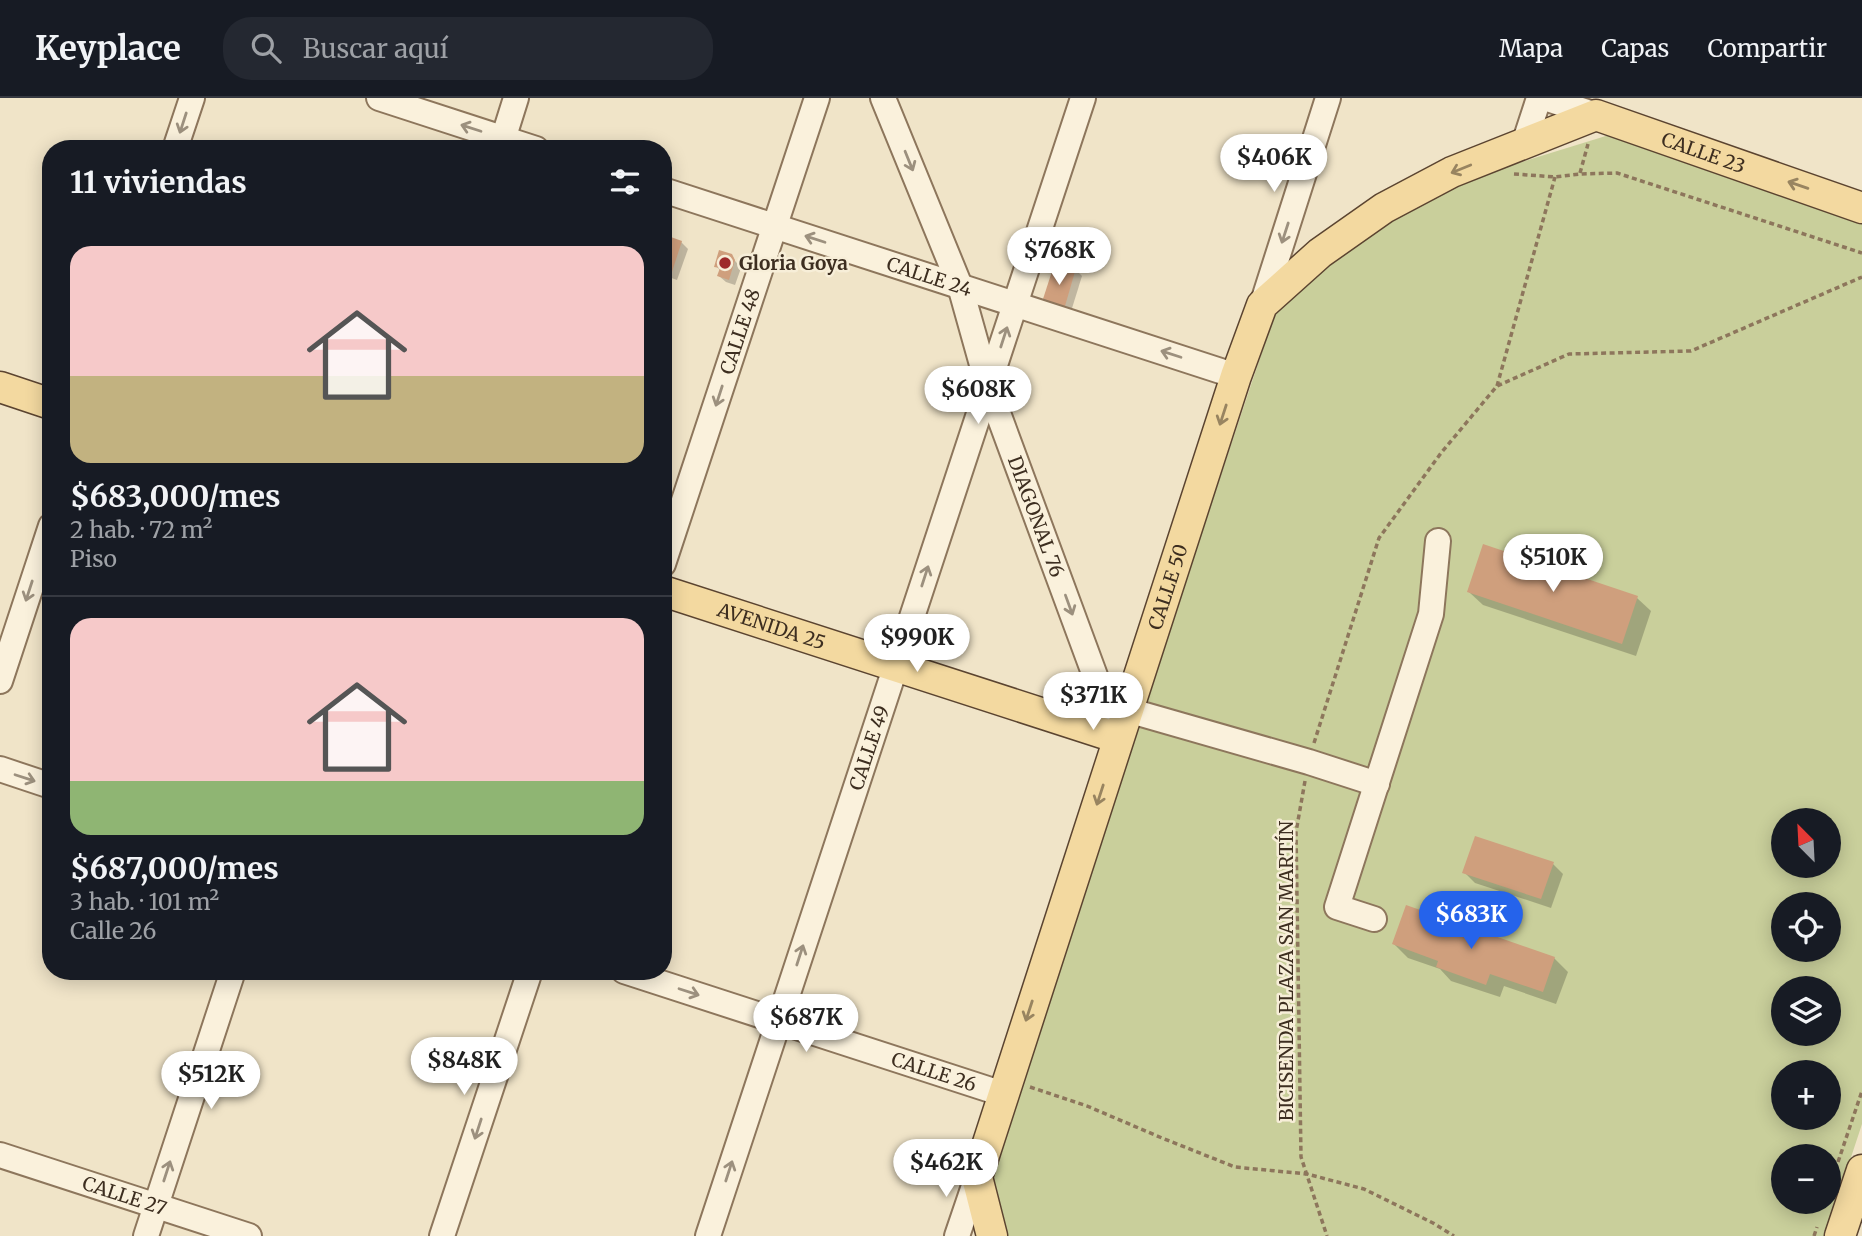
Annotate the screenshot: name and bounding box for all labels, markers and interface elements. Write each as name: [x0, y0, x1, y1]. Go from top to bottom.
search box: [223, 17, 713, 80]
text: Keyplace: [35, 28, 181, 69]
icon: search: [247, 29, 285, 67]
text: Buscar aquí: [303, 32, 448, 65]
text: Mapa: [1499, 33, 1563, 64]
text: Capas: [1601, 33, 1669, 64]
text: Compartir: [1707, 33, 1827, 64]
one-way arrow: [176, 112, 188, 134]
one-way arrow: [460, 120, 482, 133]
street label: CALLE 23: [1658, 127, 1748, 178]
pin: $406K: [1225, 134, 1323, 194]
text: $406K: [1236, 142, 1312, 171]
one-way arrow: [903, 150, 916, 171]
text: 11 viviendas: [70, 163, 247, 201]
icon: filters: [606, 163, 644, 201]
one-way arrow: [1450, 163, 1472, 176]
one-way arrow: [1787, 178, 1809, 191]
one-way arrow: [1278, 222, 1291, 244]
pin: $768K: [1010, 228, 1108, 287]
one-way arrow: [804, 232, 826, 244]
text: $768K: [1023, 235, 1095, 264]
place label: Gloria Goya: [739, 251, 848, 275]
street label: CALLE 24: [884, 251, 975, 302]
marker: Gloria Goya: [717, 255, 733, 271]
street label: CALLE 48: [715, 286, 765, 377]
icon: home: [294, 292, 420, 418]
one-way arrow: [999, 326, 1011, 348]
one-way arrow: [1160, 347, 1182, 360]
pin: $608K: [929, 366, 1027, 426]
text: $608K: [940, 374, 1016, 403]
one-way arrow: [712, 384, 724, 406]
one-way arrow: [1216, 404, 1228, 426]
street label: DIAGONAL 76: [1003, 453, 1069, 580]
text: $683,000/mes: [70, 477, 281, 515]
text: 2 hab. · 72 m²: [70, 515, 212, 544]
pin: $510K: [1504, 534, 1602, 594]
street label: CALLE 50: [1143, 541, 1193, 633]
text: $510K: [1519, 542, 1587, 571]
text: Piso: [70, 544, 117, 573]
one-way arrow: [920, 566, 933, 588]
one-way arrow: [22, 580, 35, 602]
one-way arrow: [1064, 594, 1077, 616]
street label: AVENIDA 25: [714, 597, 828, 655]
pin: $990K: [868, 614, 966, 674]
text: $990K: [880, 622, 954, 651]
icon: home: [294, 664, 420, 790]
pin: $371K: [1044, 672, 1142, 732]
text: $371K: [1059, 680, 1127, 709]
street label: CALLE 49: [844, 702, 894, 793]
one-way arrow: [14, 772, 36, 785]
one-way arrow: [1092, 783, 1105, 805]
north arrow: [1771, 808, 1841, 878]
map controls: [1771, 808, 1841, 1214]
street label: BICISENDA PLAZA SAN MARTÍN: [1274, 820, 1298, 1121]
text: $687,000/mes: [70, 849, 279, 887]
text: 3 hab. · 101 m²: [70, 887, 219, 916]
pin: $683K: [1422, 892, 1520, 951]
button: locate: [1771, 892, 1841, 962]
text: $683K: [1435, 899, 1507, 928]
text: Calle 26: [70, 916, 156, 945]
one-way arrow: [794, 944, 807, 966]
button: layers: [1771, 976, 1841, 1046]
one-way arrow: [677, 987, 699, 1000]
pin: $687K: [757, 995, 855, 1054]
one-way arrow: [1022, 1000, 1035, 1022]
text: $687K: [769, 1002, 843, 1031]
pin: $848K: [415, 1038, 513, 1097]
text: $848K: [427, 1045, 501, 1074]
street label: CALLE 26: [889, 1047, 980, 1097]
pin: $512K: [162, 1052, 260, 1111]
text: $512K: [177, 1059, 245, 1088]
button: +: [1771, 1060, 1841, 1130]
one-way arrow: [470, 1118, 483, 1140]
pin: $462K: [897, 1140, 995, 1199]
button: −: [1771, 1144, 1841, 1214]
text: $462K: [909, 1147, 983, 1176]
one-way arrow: [162, 1160, 175, 1182]
one-way arrow: [724, 1161, 736, 1183]
street label: CALLE 27: [79, 1171, 170, 1220]

